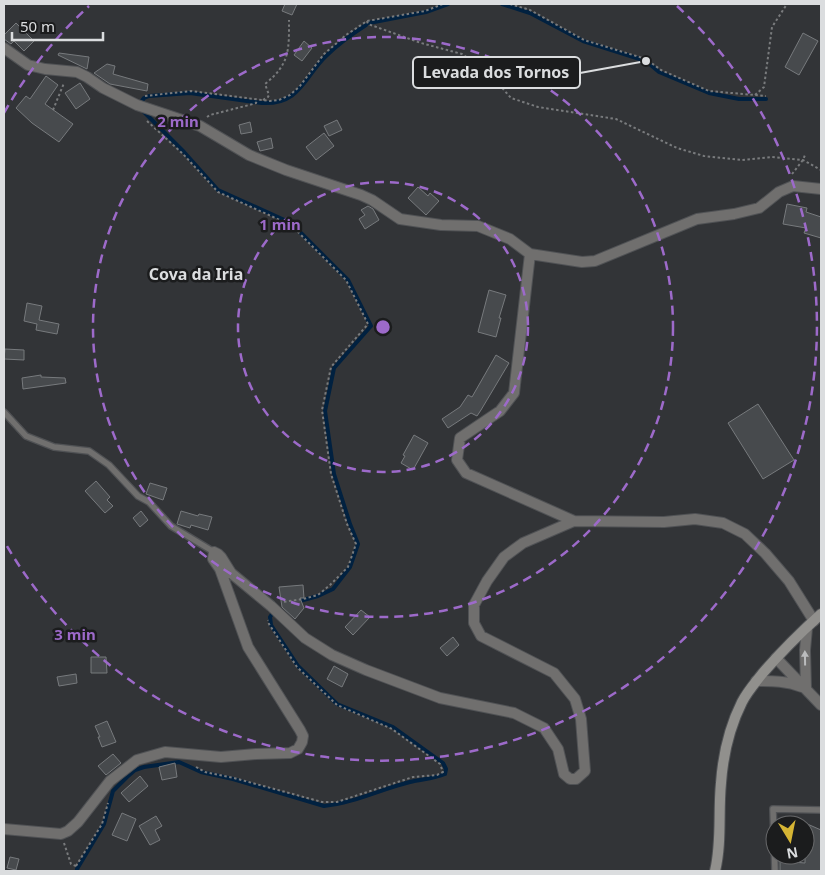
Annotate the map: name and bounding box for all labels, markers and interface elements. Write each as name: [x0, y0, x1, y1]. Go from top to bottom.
scale bar: [12, 10, 104, 42]
text: 50 m: [20, 16, 55, 36]
callout: Levada dos Tornos: [413, 57, 580, 88]
text: Levada dos Tornos: [423, 61, 569, 83]
text: 2 min: [157, 111, 199, 131]
text: 1 min: [259, 214, 301, 234]
district label: Cova da Iria: [149, 263, 243, 285]
centre of rings: [374, 318, 392, 336]
text: 3 min: [54, 624, 96, 644]
one-way arrow: [801, 650, 809, 666]
north arrow: [765, 815, 815, 865]
text: N: [785, 843, 800, 864]

